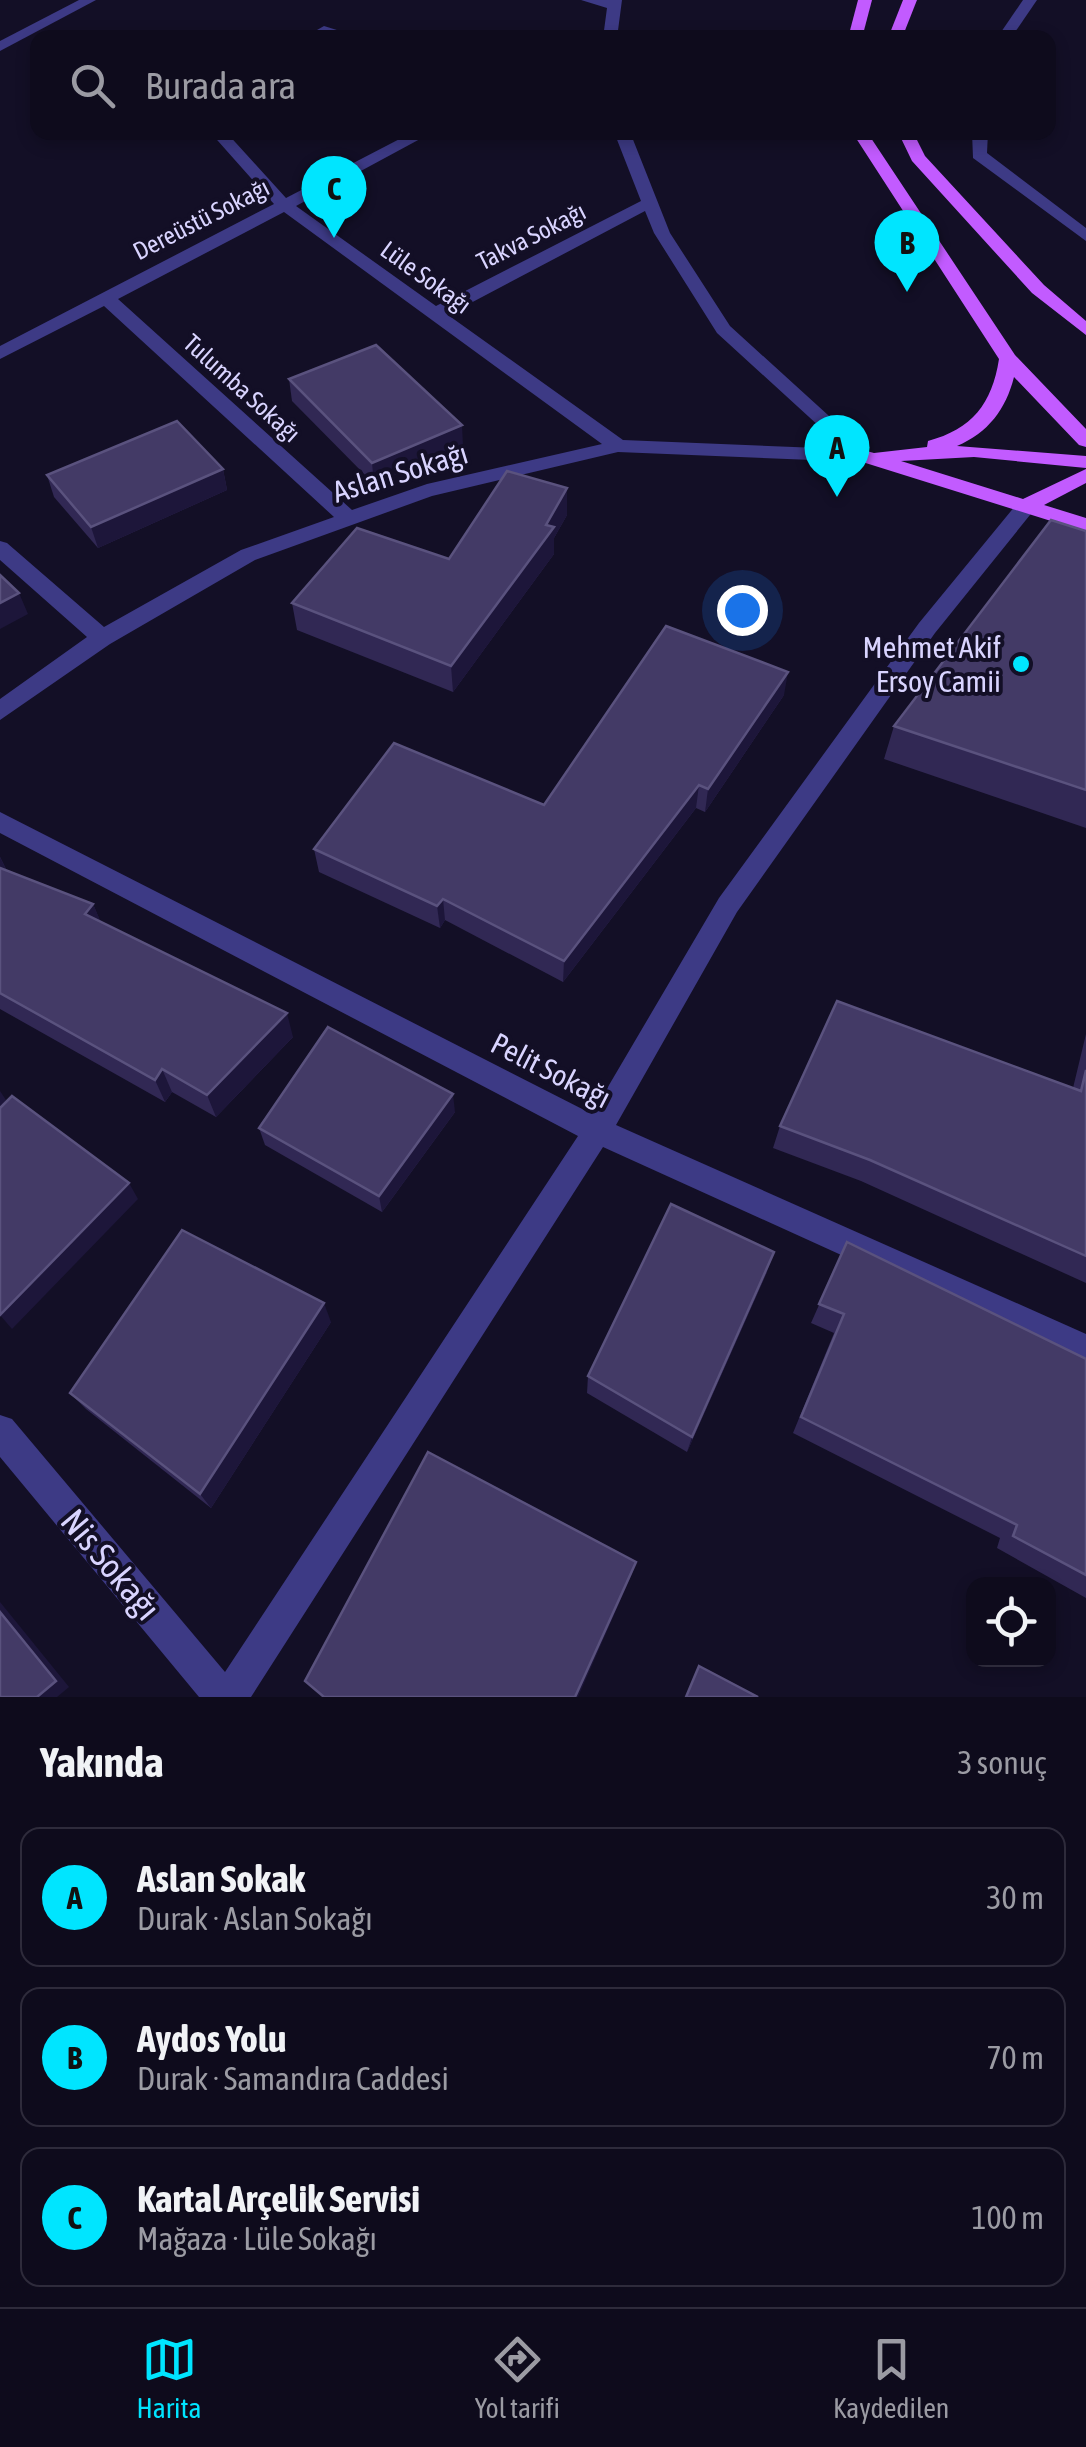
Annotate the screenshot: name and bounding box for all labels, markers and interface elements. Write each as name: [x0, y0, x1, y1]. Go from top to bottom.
search box: [30, 30, 1056, 140]
icon: search: [65, 58, 120, 113]
text: Burada ara: [145, 64, 296, 107]
pin: C: [302, 156, 366, 238]
street label: Dereüstü Sokağı: [128, 173, 274, 265]
street label: Takva Sokağı: [472, 197, 590, 275]
pin: B: [874, 210, 940, 292]
street label: Lüle Sokağı: [376, 235, 476, 319]
street label: Tulumba Sokağı: [178, 328, 306, 448]
pin: A: [804, 414, 870, 497]
street label: Aslan Sokağı: [328, 435, 472, 509]
your location: [717, 585, 768, 636]
place label: Mehmet Akif Ersoy Camii: [863, 630, 1001, 698]
marker: Mehmet Akif Ersoy Camii: [1010, 653, 1032, 675]
street label: Pelit Sokağı: [486, 1026, 616, 1114]
street label: Nis Sokağı: [53, 1501, 169, 1627]
map controls: [966, 1577, 1056, 1667]
button: locate: [966, 1577, 1056, 1667]
text: Yakında: [40, 1738, 163, 1786]
text: 3 sonuç: [957, 1744, 1046, 1781]
text: Aslan Sokak: [137, 1857, 305, 1900]
text: A: [67, 1879, 82, 1916]
text: 30 m: [986, 1879, 1044, 1916]
text: Durak · Aslan Sokağı: [137, 1900, 373, 1937]
text: Aydos Yolu: [137, 2017, 286, 2060]
text: B: [67, 2039, 82, 2076]
text: 70 m: [986, 2039, 1044, 2076]
text: Durak · Samandıra Caddesi: [137, 2060, 449, 2097]
text: Kartal Arçelik Servisi: [137, 2177, 420, 2220]
text: C: [67, 2199, 82, 2236]
text: 100 m: [971, 2199, 1044, 2236]
text: Mağaza · Lüle Sokağı: [137, 2220, 377, 2257]
tab: Harita: [137, 2332, 202, 2424]
tab: Yol tarifi: [475, 2332, 560, 2424]
tab: Kaydedilen: [833, 2332, 949, 2424]

